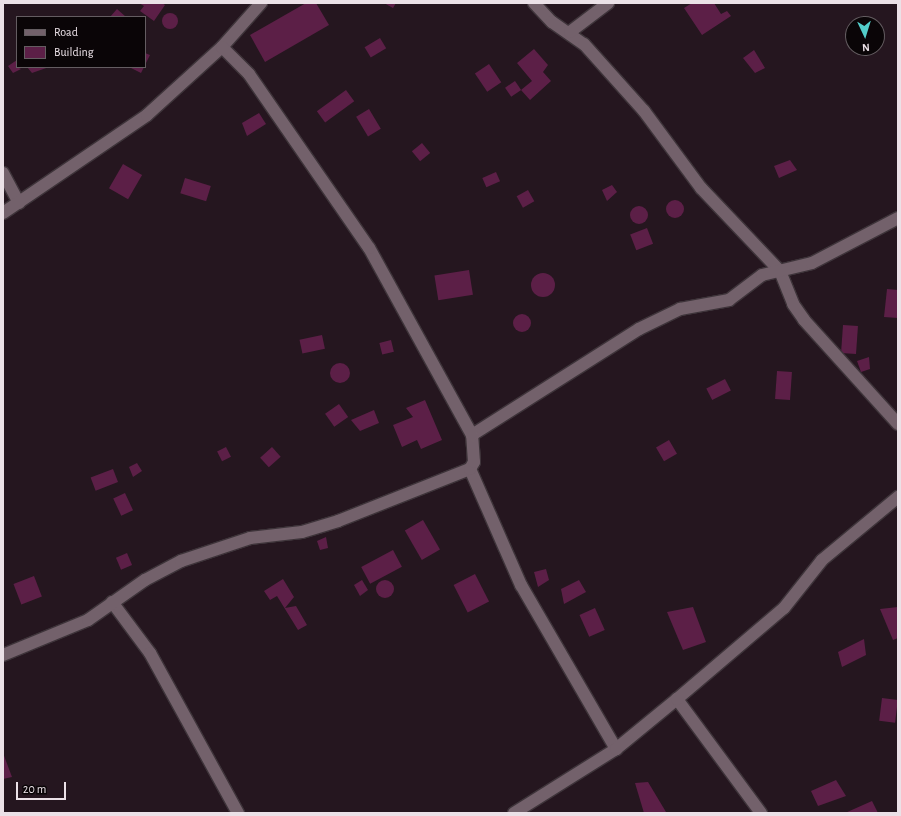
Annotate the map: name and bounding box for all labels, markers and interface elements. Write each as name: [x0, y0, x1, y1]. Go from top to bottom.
legend: [16, 16, 146, 68]
north arrow: [845, 16, 885, 56]
text: Road: [54, 26, 78, 38]
text: N: [862, 42, 870, 53]
text: Building: [54, 46, 94, 58]
scale bar: [18, 774, 68, 800]
text: 20 m: [23, 783, 46, 795]

